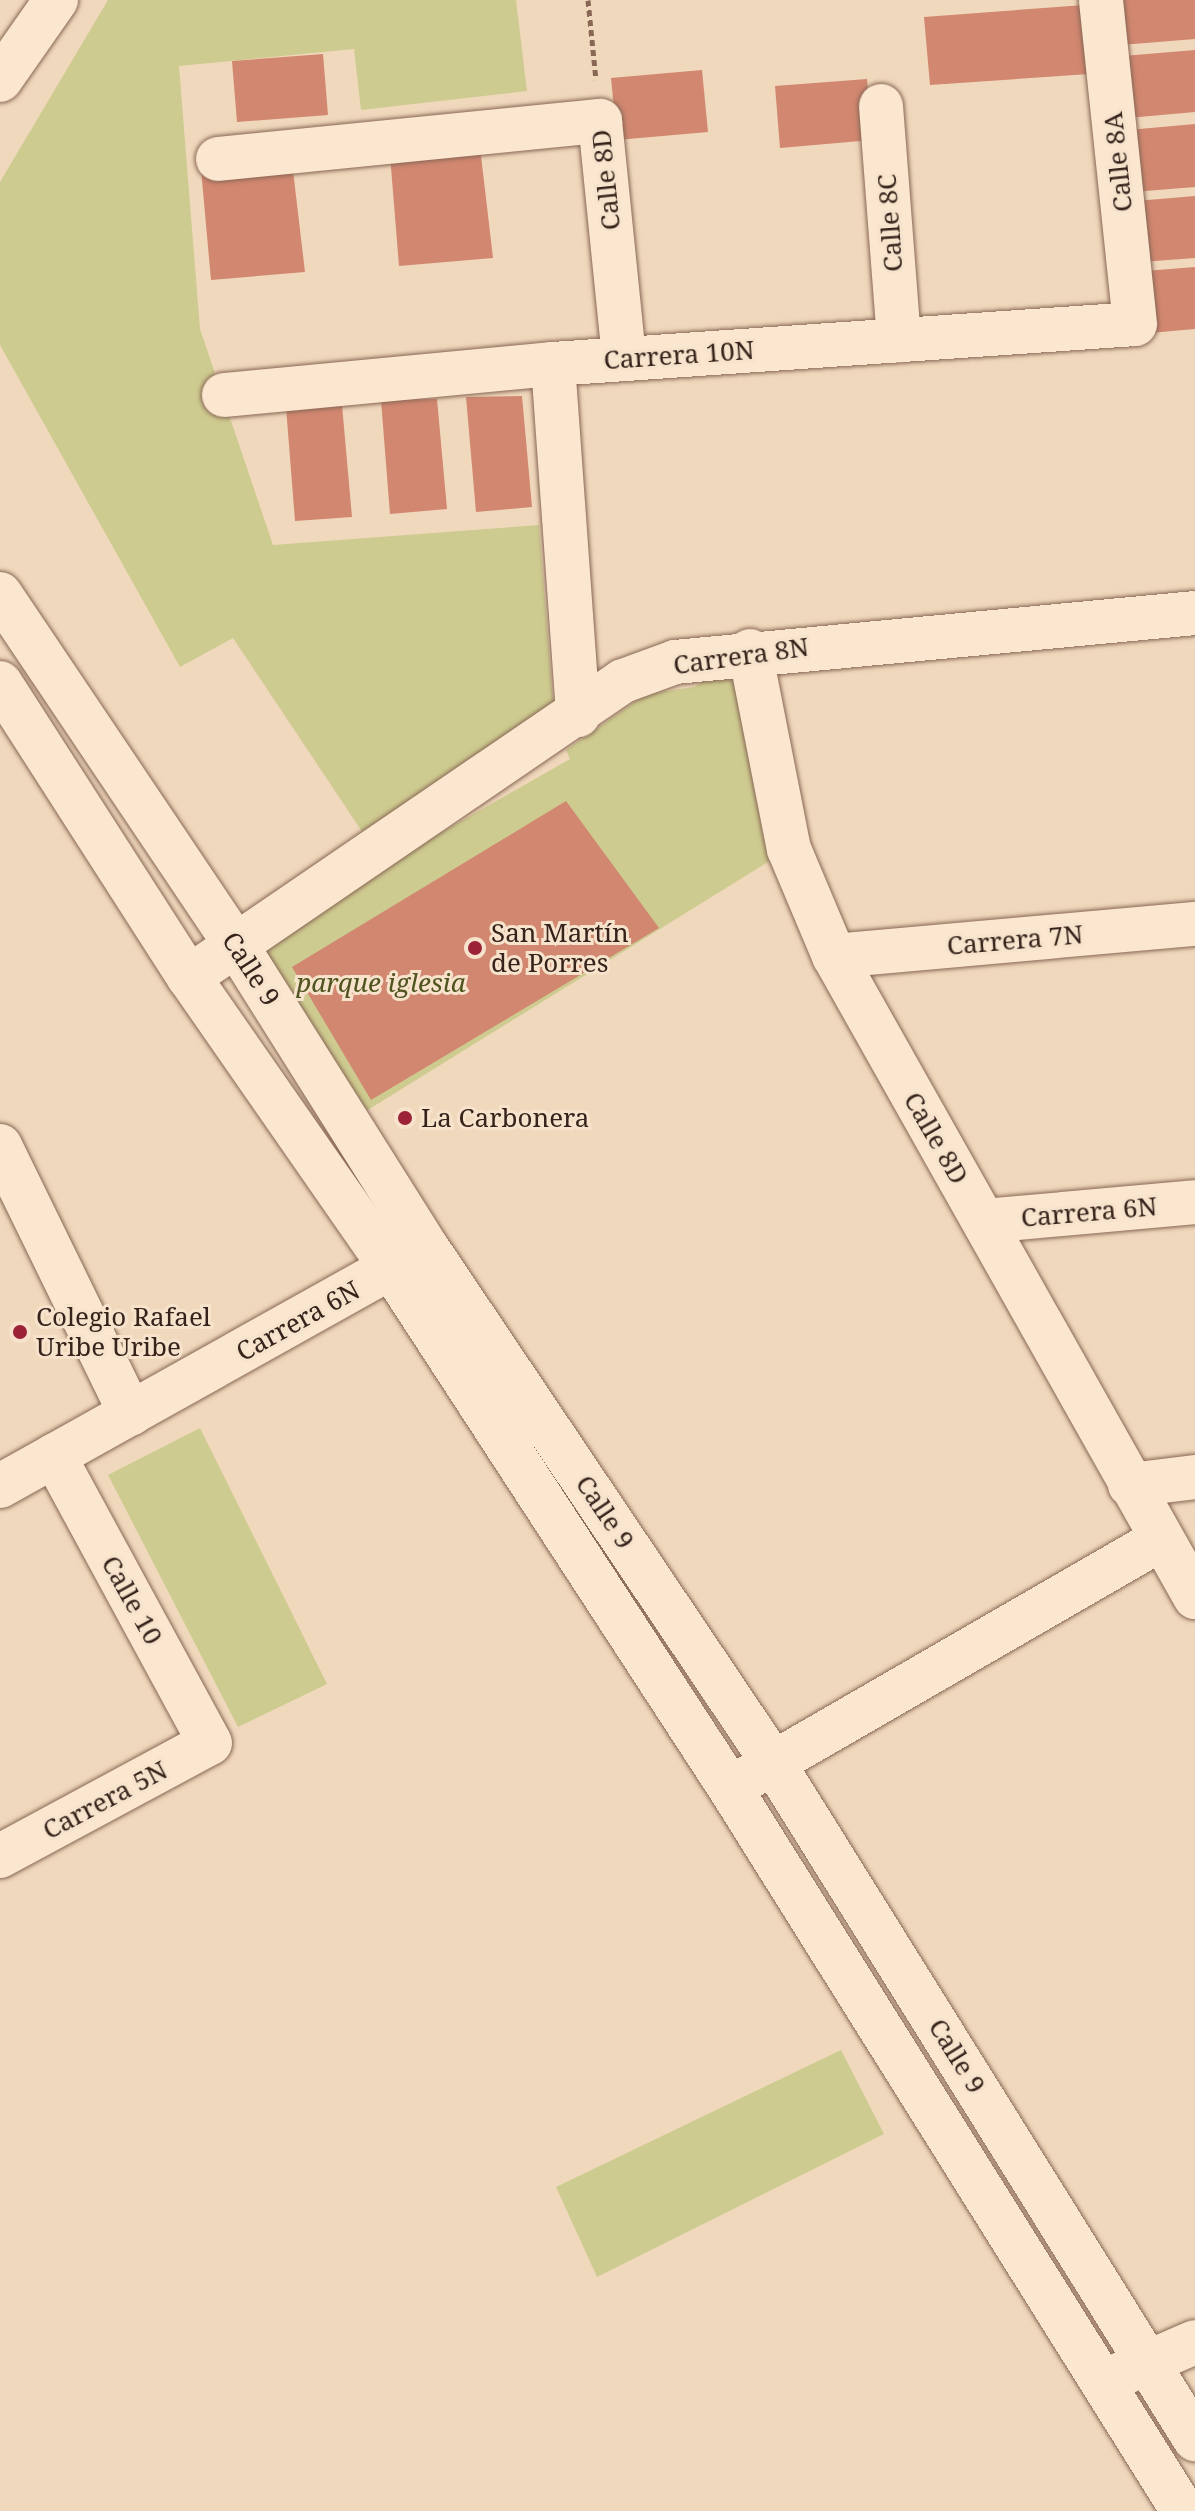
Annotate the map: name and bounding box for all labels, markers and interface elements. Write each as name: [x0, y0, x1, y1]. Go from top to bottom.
street label: Calle 8A: [1097, 111, 1139, 213]
street label: Calle 8D: [585, 128, 627, 232]
street label: Calle 8C: [871, 173, 909, 273]
street label: Carrera 10N: [603, 334, 755, 376]
street label: Carrera 8N: [671, 631, 811, 681]
place label: San Martín de Porres: [491, 917, 629, 978]
street label: Carrera 7N: [946, 919, 1084, 961]
street label: Calle 9: [216, 926, 286, 1012]
marker: San Martín de Porres: [466, 939, 484, 957]
park label: parque iglesia: [296, 967, 466, 999]
street label: Calle 8D: [897, 1087, 975, 1189]
place label: La Carbonera: [421, 1102, 589, 1134]
marker: La Carbonera: [396, 1109, 414, 1127]
street label: Carrera 6N: [1020, 1191, 1158, 1233]
street label: Carrera 6N: [231, 1274, 365, 1368]
place label: Colegio Rafael Uribe Uribe: [36, 1301, 211, 1362]
marker: Colegio Rafael Uribe Uribe: [11, 1323, 29, 1341]
street label: Calle 9: [569, 1469, 641, 1555]
street label: Calle 10: [95, 1550, 169, 1650]
street label: Carrera 5N: [37, 1754, 173, 1846]
street label: Calle 9: [922, 2013, 992, 2099]

